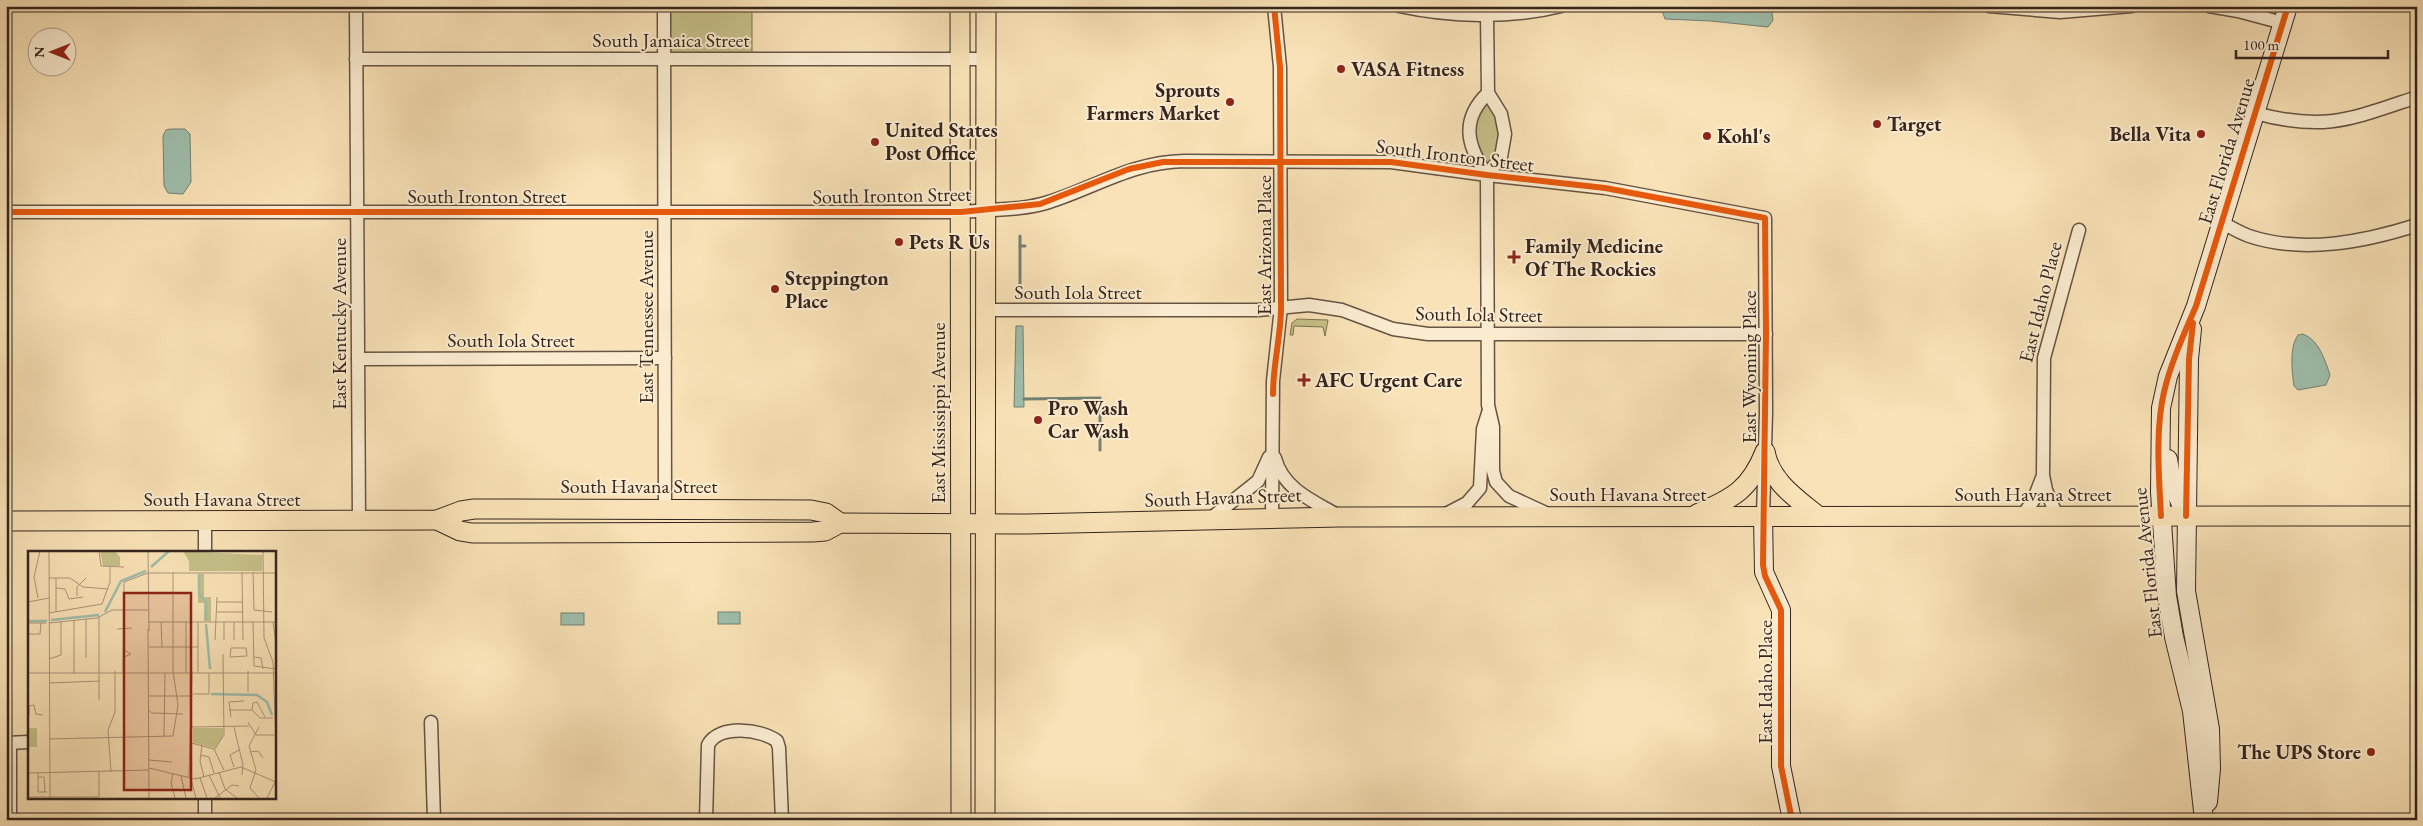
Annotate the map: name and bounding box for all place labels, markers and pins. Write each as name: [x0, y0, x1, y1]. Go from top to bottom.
place label: VASA Fitness: [1351, 56, 1464, 82]
marker: VASA Fitness: [1335, 63, 1347, 75]
place label: Sprouts Farmers Market: [1086, 77, 1220, 126]
marker: Sprouts Farmers Market: [1224, 96, 1236, 108]
place label: Target: [1887, 111, 1942, 137]
place label: United States Post Office: [885, 117, 998, 166]
marker: Target: [1871, 118, 1883, 130]
place label: Bella Vita: [2110, 121, 2191, 147]
place label: Kohl's: [1717, 123, 1770, 149]
marker: Bella Vita: [2195, 128, 2207, 140]
marker: Kohl's: [1701, 130, 1713, 142]
marker: United States Post Office: [869, 136, 881, 148]
place label: Pets R Us: [909, 229, 990, 255]
place label: Family Medicine Of The Rockies: [1525, 233, 1663, 282]
marker: Pets R Us: [893, 236, 905, 248]
marker: Family Medicine Of The Rockies: [1507, 250, 1521, 264]
place label: Steppington Place: [785, 265, 889, 314]
marker: Steppington Place: [769, 283, 781, 295]
place label: AFC Urgent Care: [1314, 367, 1462, 393]
marker: AFC Urgent Care: [1297, 373, 1311, 387]
place label: Pro Wash Car Wash: [1048, 395, 1129, 444]
marker: Pro Wash Car Wash: [1032, 414, 1044, 426]
place label: The UPS Store: [2237, 739, 2361, 765]
marker: The UPS Store: [2365, 746, 2377, 758]

